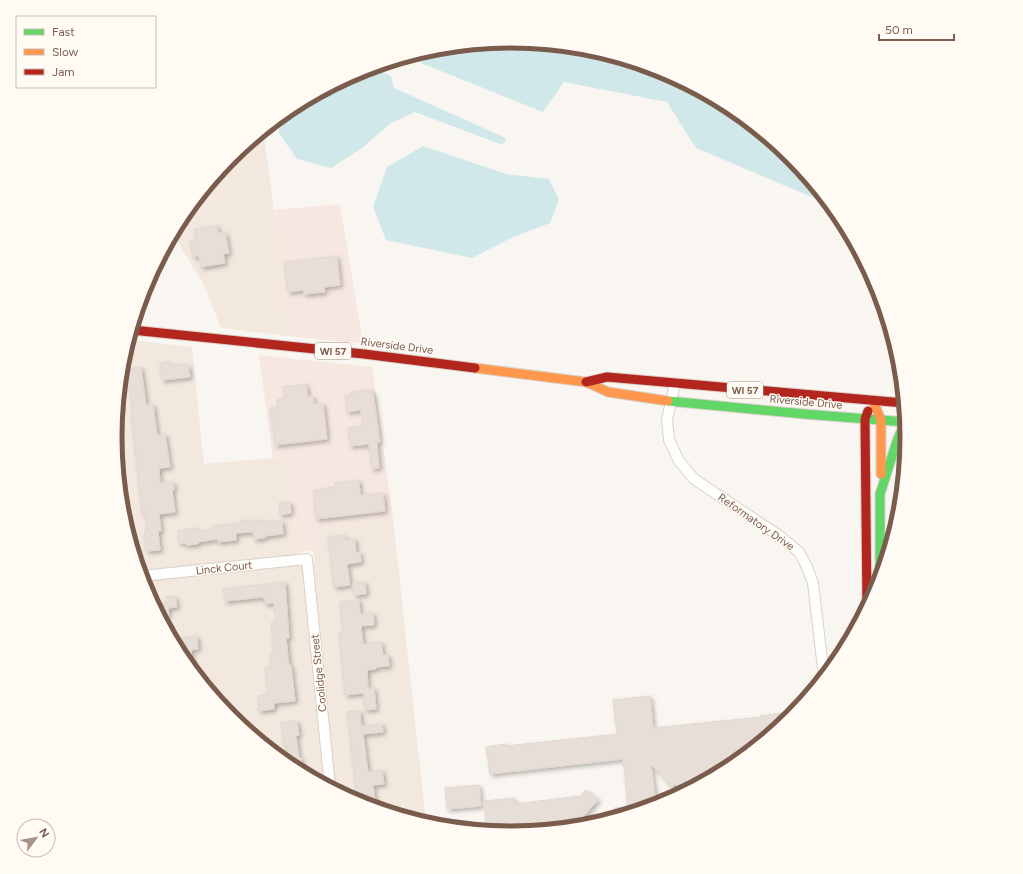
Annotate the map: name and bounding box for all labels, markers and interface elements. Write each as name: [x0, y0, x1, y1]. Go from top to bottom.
legend: [16, 16, 156, 88]
scale bar: [879, 16, 954, 42]
text: 50 m: [885, 23, 913, 37]
text: Fast: [52, 25, 75, 39]
text: Slow: [52, 45, 79, 59]
text: Jam: [52, 65, 75, 79]
street label: Riverside Drive: [360, 335, 434, 357]
road number: WI 57: [315, 343, 351, 359]
road number: WI 57: [727, 382, 763, 398]
street label: Riverside Drive: [769, 392, 843, 412]
street label: Reformatory Drive: [715, 491, 797, 553]
street label: Linck Court: [195, 559, 253, 577]
street label: Coolidge Street: [308, 633, 330, 713]
north arrow: [16, 818, 56, 858]
text: N: [36, 826, 52, 840]

